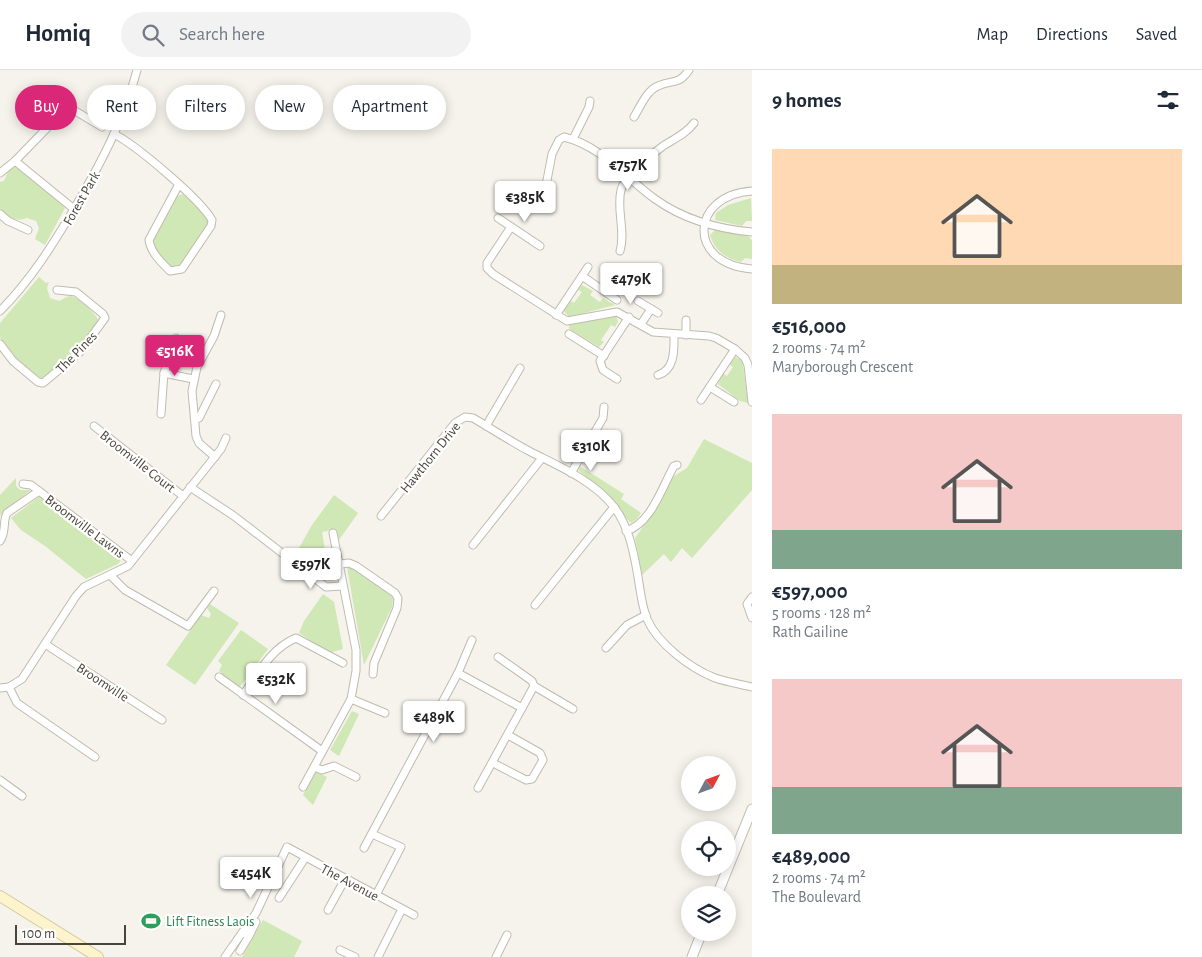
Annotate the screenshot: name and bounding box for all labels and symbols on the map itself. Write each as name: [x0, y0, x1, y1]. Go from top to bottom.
pin: €757K: [593, 148, 663, 191]
street label: Forest Park: [61, 169, 103, 228]
pin: €385K: [490, 180, 560, 223]
pin: €479K: [596, 262, 666, 305]
street label: The Pines: [54, 329, 100, 376]
pin: €516K: [140, 334, 210, 377]
street label: Hawthorn Drive: [398, 420, 463, 496]
street label: Broomville Court: [97, 428, 178, 496]
pin: €310K: [556, 430, 626, 472]
street label: Broomville Lawns: [42, 493, 127, 561]
pin: €597K: [276, 548, 346, 590]
street label: Broomville: [74, 661, 131, 705]
pin: €532K: [241, 662, 311, 705]
pin: €489K: [399, 700, 469, 743]
north arrow: [681, 756, 736, 811]
pin: €454K: [216, 856, 286, 899]
street label: The Avenue: [318, 862, 381, 904]
sports icon: Lift Fitness Laois: [140, 910, 162, 932]
place label: Lift Fitness Laois: [166, 915, 254, 929]
scale bar: [15, 922, 126, 945]

